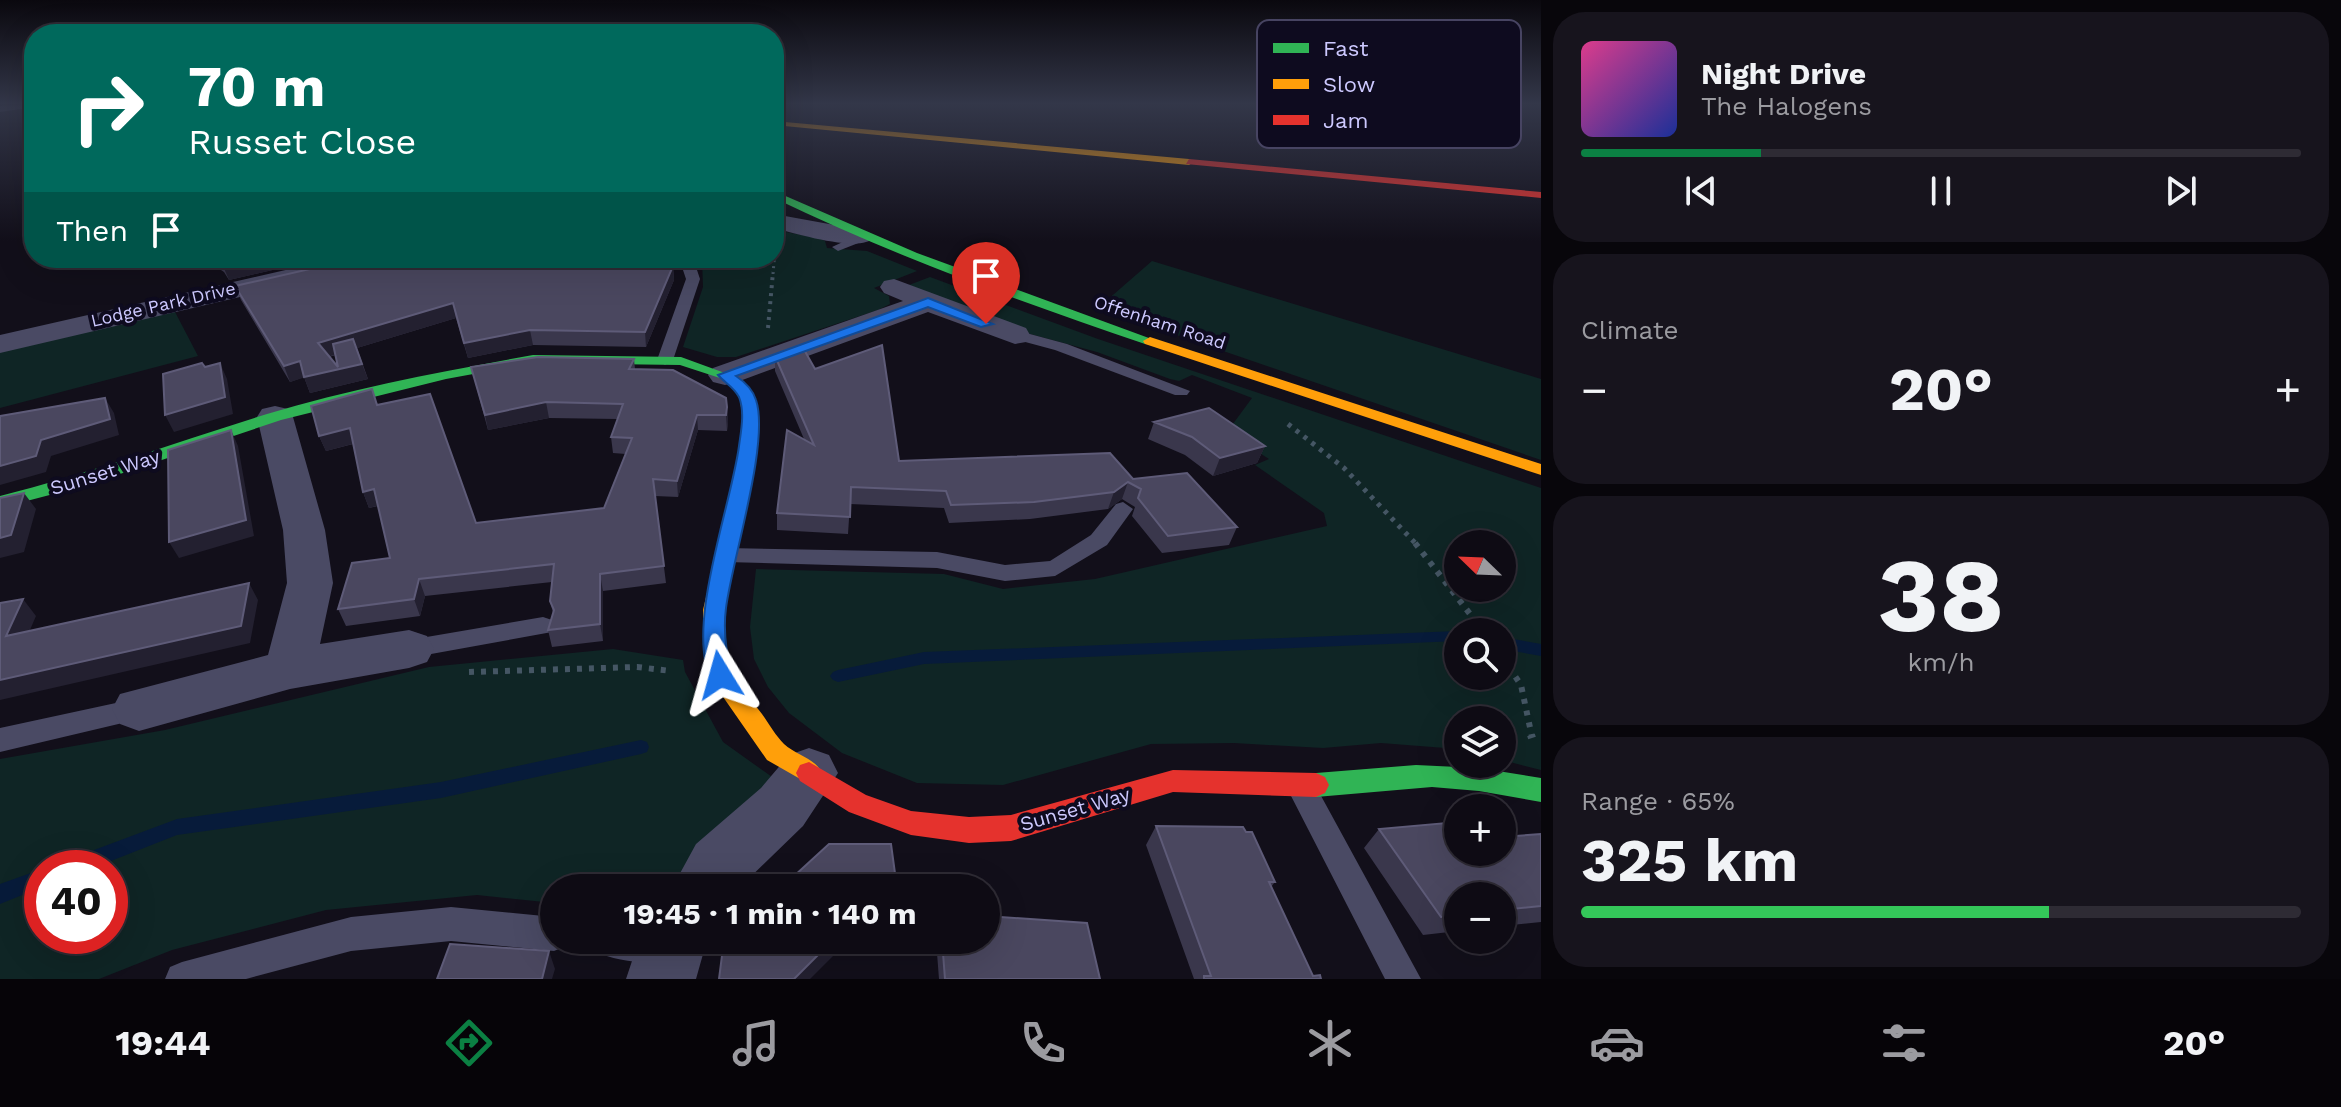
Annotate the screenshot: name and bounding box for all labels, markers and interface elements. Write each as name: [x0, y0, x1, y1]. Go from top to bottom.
legend: [1257, 20, 1521, 148]
text: Fast: [1323, 36, 1369, 61]
text: 70 m: [188, 54, 325, 120]
icon: right: [56, 56, 160, 160]
text: Night Drive: [1701, 56, 1866, 91]
text: Slow: [1323, 72, 1375, 97]
text: The Halogens: [1701, 91, 1872, 121]
text: Jam: [1323, 108, 1368, 133]
text: Russet Close: [188, 121, 416, 163]
icon: previous: [1679, 169, 1723, 213]
icon: pause: [1919, 169, 1963, 213]
icon: next: [2159, 169, 2203, 213]
icon: arrive: [144, 208, 188, 252]
text: Then: [56, 213, 128, 248]
pin: [952, 242, 1020, 324]
icon: arrive: [964, 254, 1008, 298]
street label: Lodge Park Drive: [89, 277, 237, 331]
street label: Offenham Road: [1091, 291, 1229, 353]
text: Climate: [1581, 315, 1679, 345]
text: 20°: [1889, 354, 1993, 425]
text: −: [1581, 364, 1608, 416]
text: +: [2274, 364, 2301, 416]
street label: Sunset Way: [47, 444, 163, 500]
north arrow: [1444, 530, 1516, 602]
map controls: [1444, 530, 1516, 954]
text: 38: [1878, 534, 2004, 656]
button: search: [1444, 618, 1516, 690]
position arrow: [678, 633, 762, 717]
text: km/h: [1908, 647, 1974, 677]
button: layers: [1444, 706, 1516, 778]
street label: Sunset Way: [1017, 782, 1133, 836]
text: Range · 65%: [1581, 786, 1735, 816]
button: +: [1444, 794, 1516, 866]
text: 325 km: [1581, 825, 1798, 896]
speed limit sign: 40: [24, 850, 128, 954]
button: −: [1444, 882, 1516, 954]
text: 19:45 · 1 min · 140 m: [623, 896, 917, 931]
icon: directions: [441, 1015, 497, 1071]
icon: music: [728, 1015, 784, 1071]
icon: phone: [1015, 1015, 1071, 1071]
icon: climate: [1302, 1015, 1358, 1071]
icon: car: [1589, 1015, 1645, 1071]
icon: filters: [1876, 1015, 1932, 1071]
text: 19:44: [115, 1022, 211, 1064]
text: 20°: [2163, 1022, 2225, 1064]

